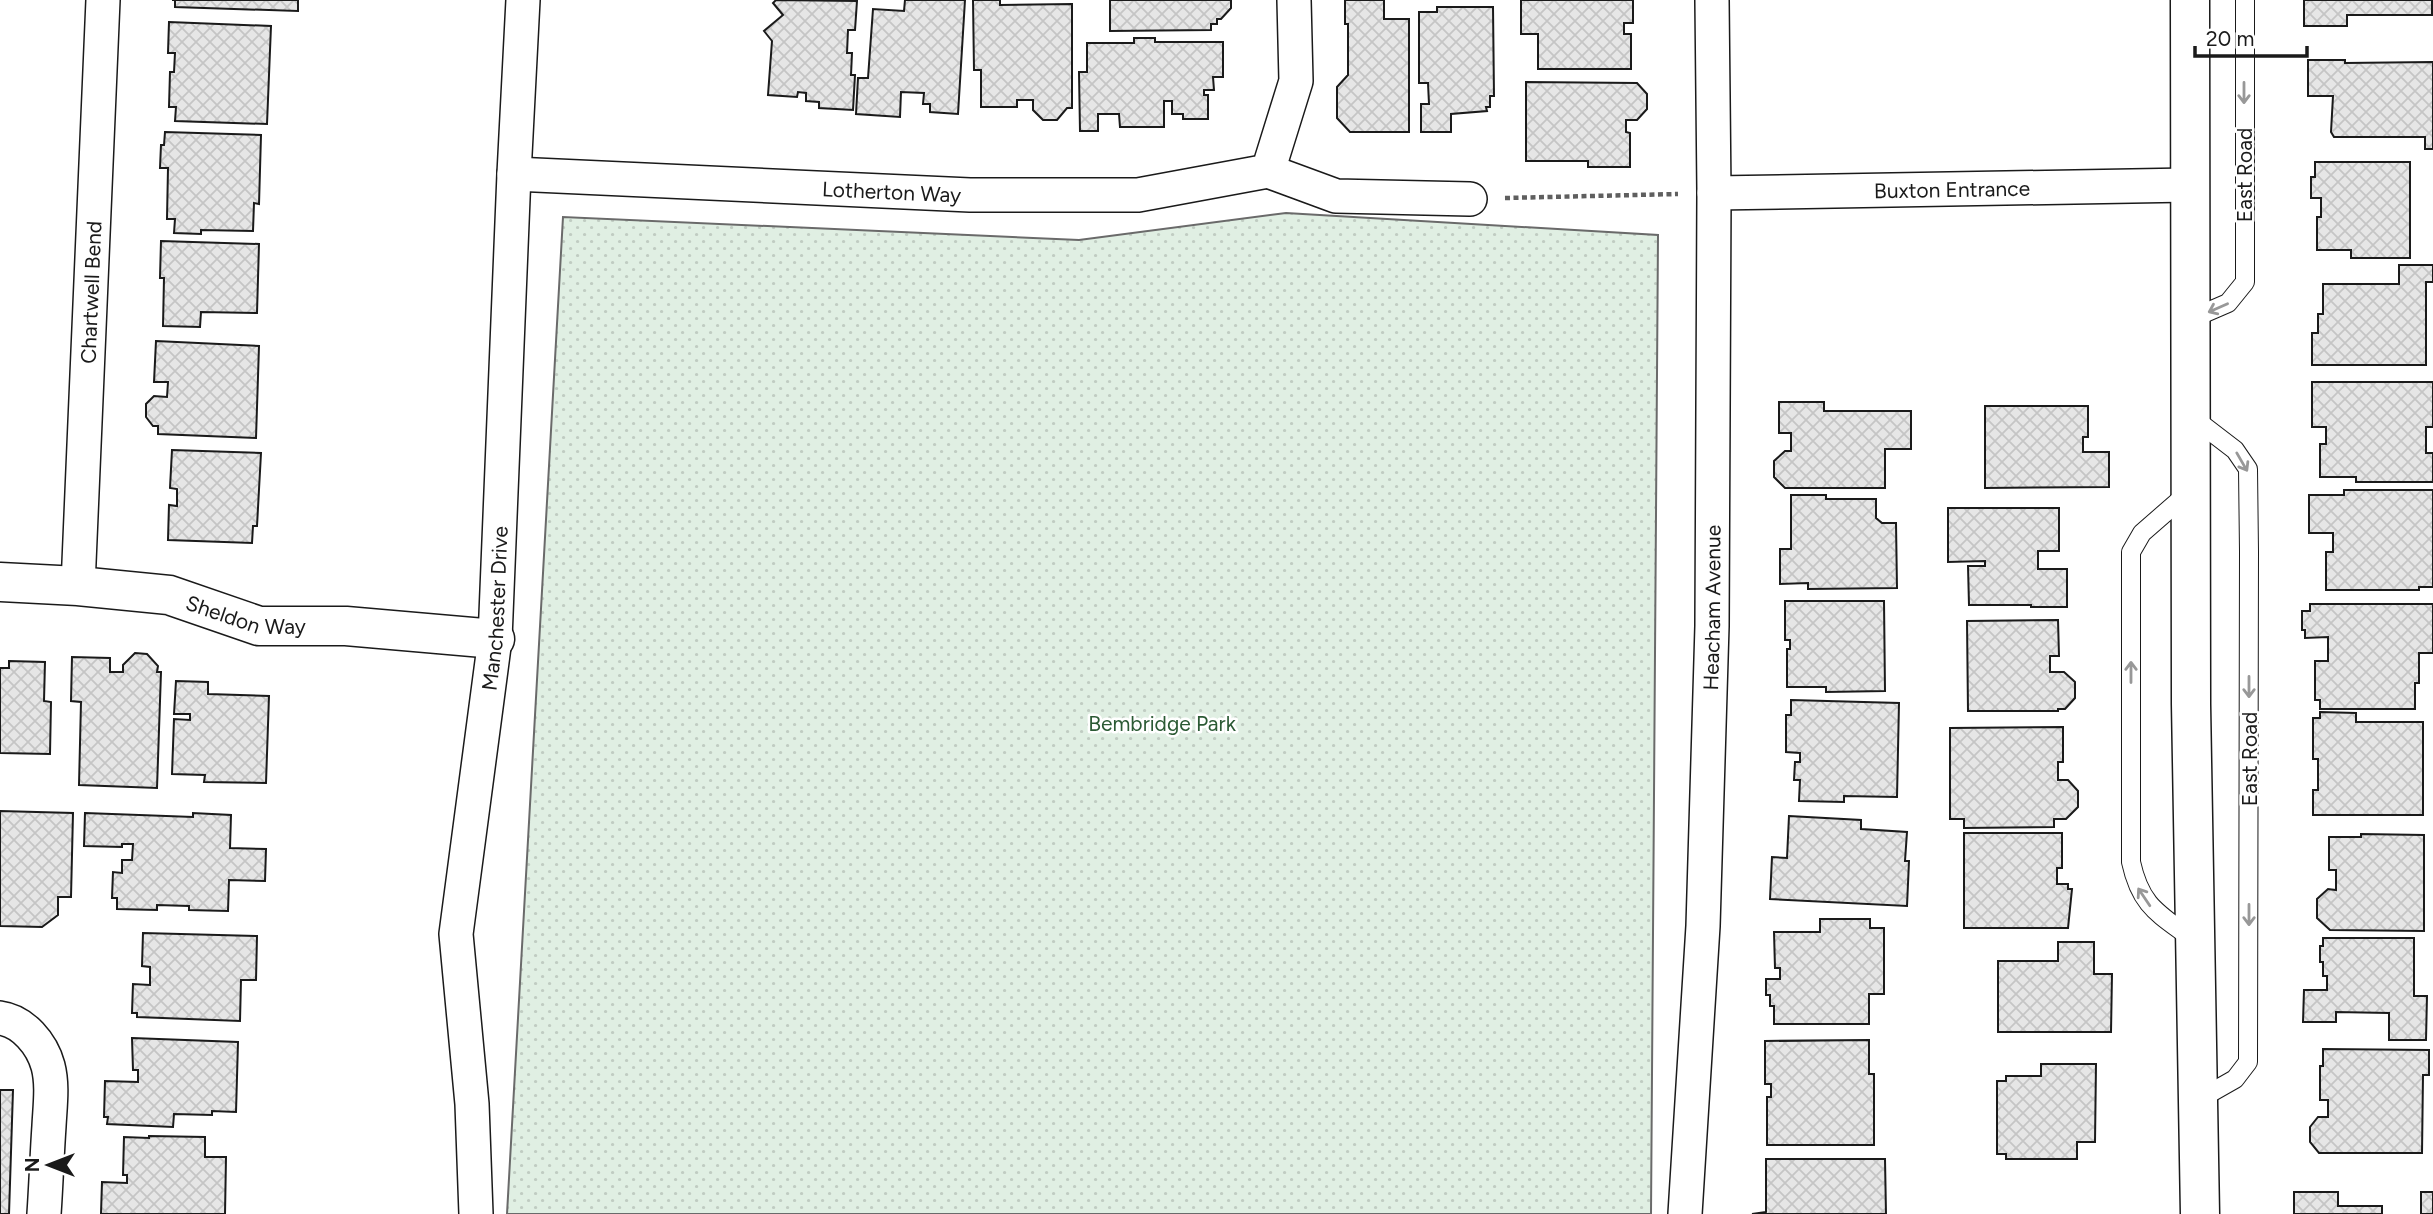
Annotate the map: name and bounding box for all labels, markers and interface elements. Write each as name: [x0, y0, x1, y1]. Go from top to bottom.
scale bar: [2195, 14, 2307, 58]
text: 20 m: [2206, 26, 2254, 51]
one-way arrow: [2238, 81, 2251, 104]
street label: East Road: [2232, 128, 2257, 222]
street label: Buxton Entrance: [1874, 175, 2030, 203]
street label: Lotherton Way: [821, 176, 962, 207]
street label: Chartwell Bend: [75, 220, 106, 364]
one-way arrow: [2207, 302, 2229, 315]
one-way arrow: [2235, 451, 2249, 471]
street label: Heacham Avenue: [1698, 525, 1725, 691]
street label: Manchester Drive: [476, 526, 512, 692]
street label: Sheldon Way: [183, 589, 306, 639]
one-way arrow: [2124, 661, 2138, 684]
one-way arrow: [2242, 676, 2256, 699]
park label: Bembridge Park: [1088, 711, 1237, 736]
street label: East Road: [2237, 712, 2262, 806]
one-way arrow: [2136, 888, 2151, 907]
one-way arrow: [2242, 903, 2256, 926]
north arrow: [14, 1130, 84, 1200]
text: N: [21, 1158, 44, 1172]

